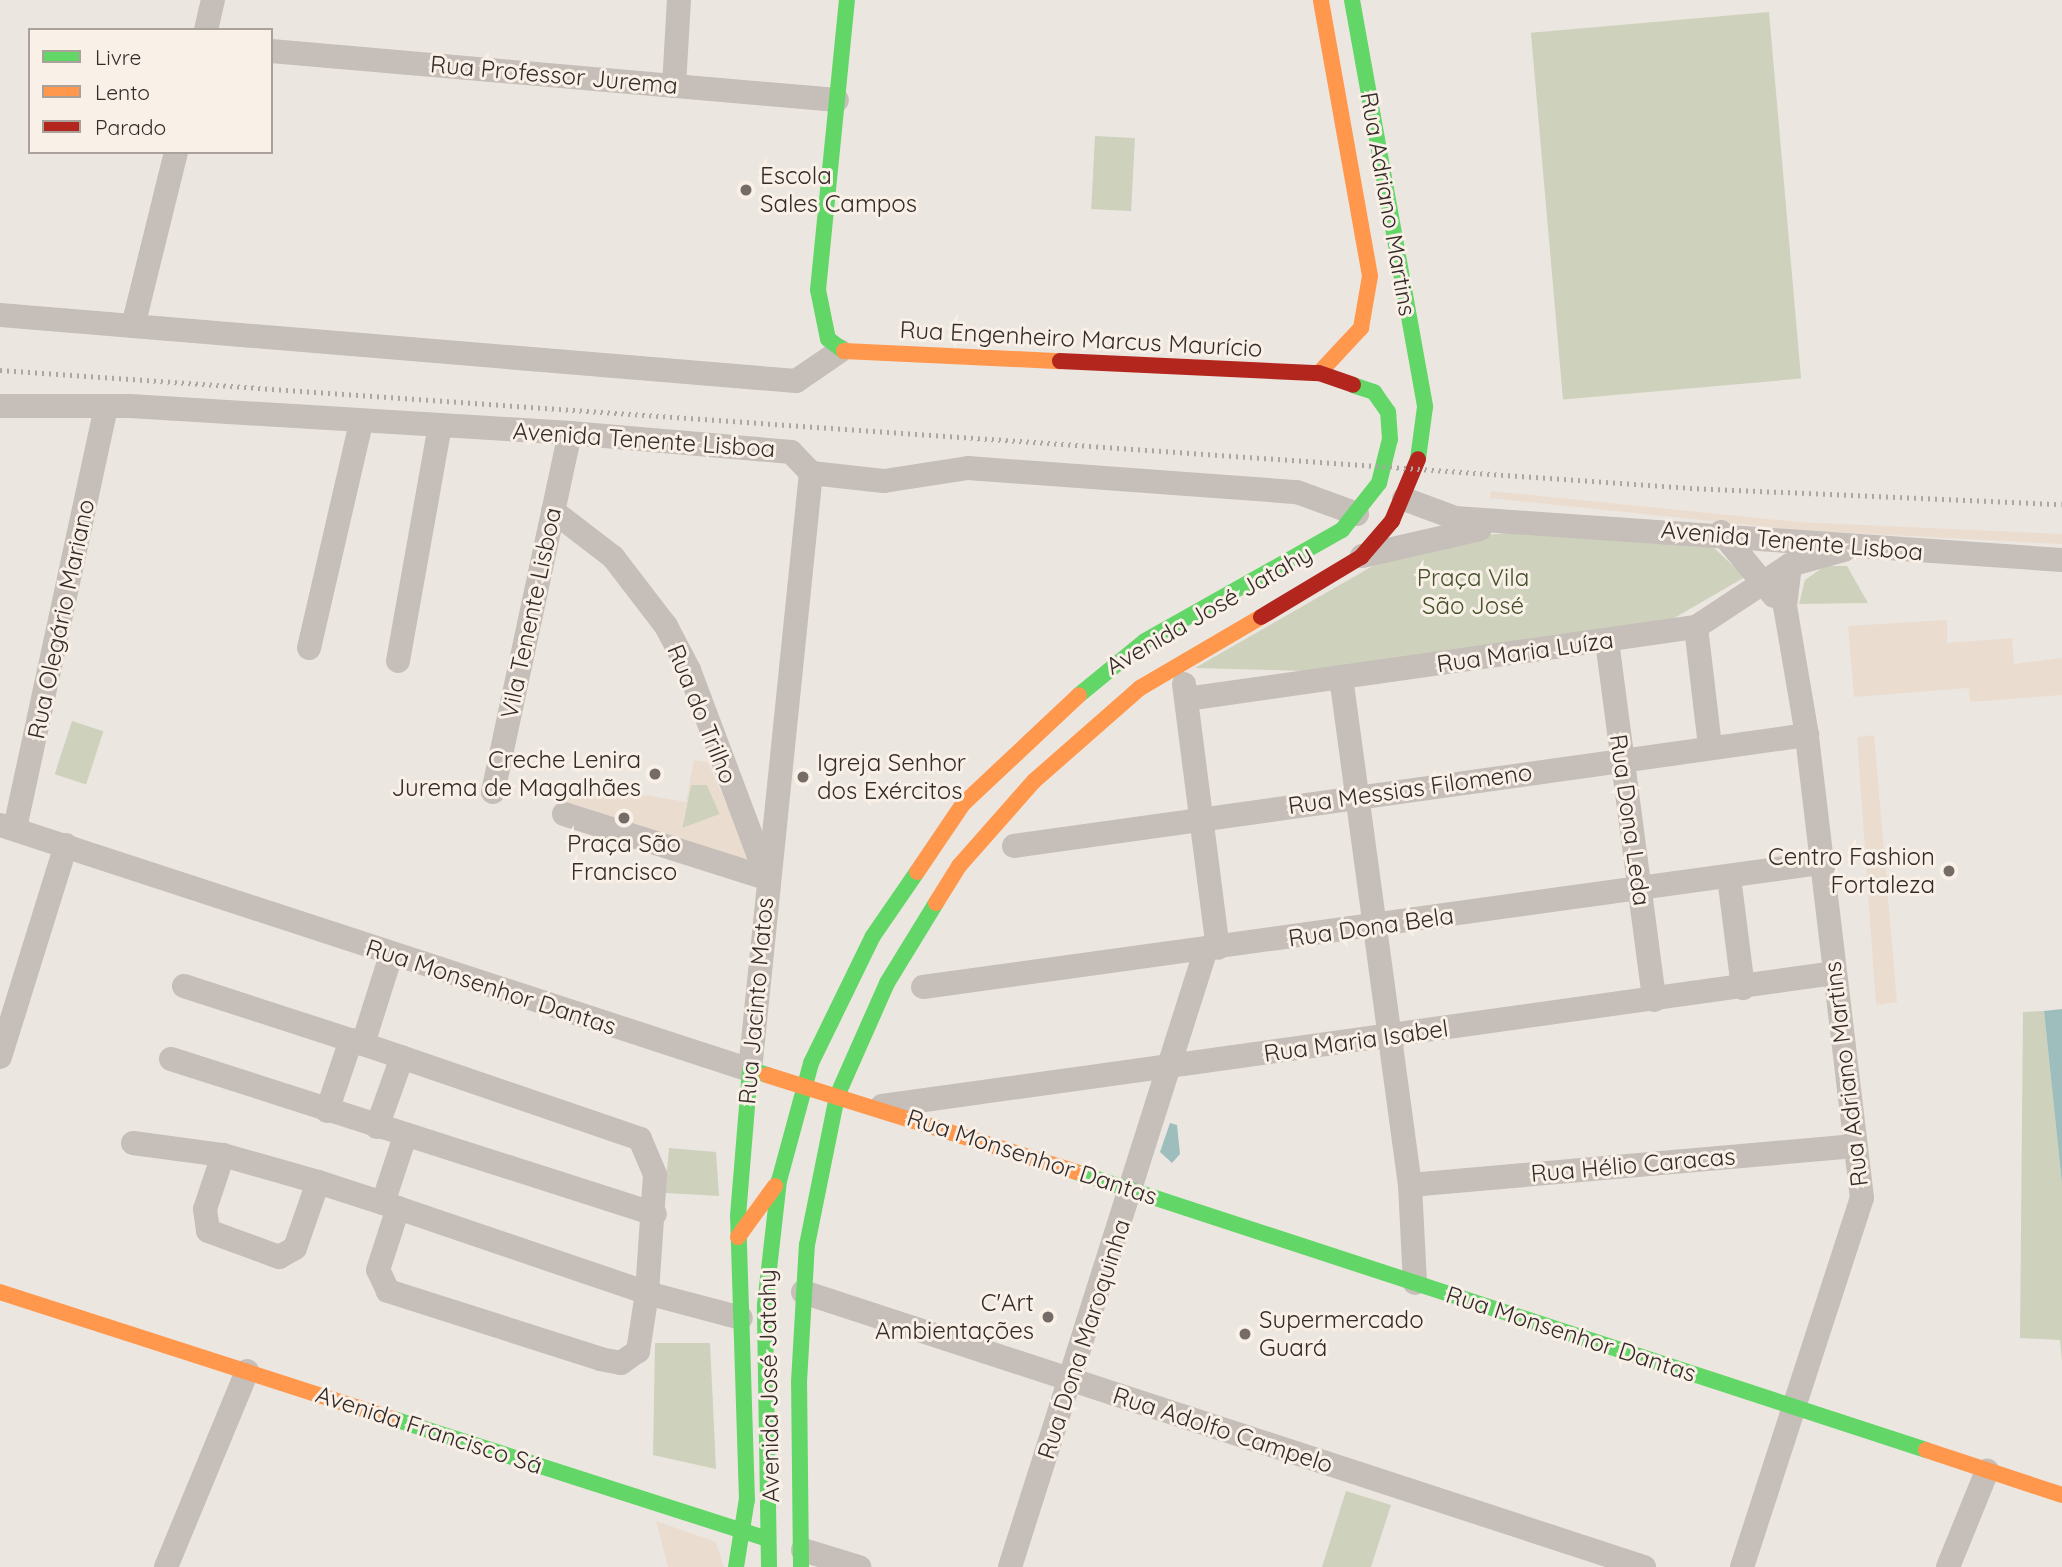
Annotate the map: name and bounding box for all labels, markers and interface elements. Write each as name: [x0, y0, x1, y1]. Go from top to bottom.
legend: [28, 28, 273, 154]
text: Livre: [95, 44, 141, 70]
street label: Rua Professor Jurema: [429, 50, 679, 100]
text: Lento: [95, 79, 150, 105]
street label: Rua Adriano Martins: [1354, 90, 1422, 318]
text: Parado: [95, 114, 166, 140]
place label: Escola Sales Campos: [760, 162, 917, 218]
marker: Escola Sales Campos: [738, 182, 754, 198]
street label: Rua Engenheiro Marcus Maurício: [899, 315, 1263, 363]
street label: Avenida Tenente Lisboa: [512, 416, 776, 464]
street label: Rua Olegário Mariano: [22, 497, 100, 741]
street label: Vila Tenente Lisboa: [495, 505, 567, 721]
street label: Avenida Tenente Lisboa: [1660, 515, 1924, 567]
street label: Avenida José Jatahy: [1101, 539, 1317, 681]
park label: Praça Vila São José: [1417, 564, 1529, 620]
street label: Rua Maria Luíza: [1435, 625, 1615, 679]
street label: Rua do Trilho: [661, 640, 743, 788]
street label: Rua Dona Leda: [1604, 732, 1656, 908]
place label: Creche Lenira Jurema de Magalhães: [391, 746, 641, 802]
place label: Igreja Senhor dos Exércitos: [817, 749, 966, 805]
street label: Rua Messias Filomeno: [1286, 758, 1534, 820]
marker: Creche Lenira Jurema de Magalhães: [647, 766, 663, 782]
marker: Igreja Senhor dos Exércitos: [795, 769, 811, 785]
marker: Praça São Francisco: [616, 810, 632, 826]
place label: Praça São Francisco: [567, 830, 681, 886]
place label: Centro Fashion Fortaleza: [1768, 843, 1935, 899]
marker: Centro Fashion Fortaleza: [1941, 863, 1957, 879]
street label: Rua Jacinto Matos: [733, 896, 779, 1106]
street label: Rua Dona Bela: [1286, 901, 1456, 953]
street label: Rua Monsenhor Dantas: [362, 933, 620, 1041]
street label: Rua Adriano Martins: [1818, 960, 1874, 1188]
street label: Rua Maria Isabel: [1262, 1014, 1450, 1068]
street label: Rua Monsenhor Dantas: [903, 1103, 1161, 1211]
street label: Rua Hélio Caracas: [1530, 1142, 1736, 1188]
street label: Rua Dona Maroquinha: [1032, 1215, 1136, 1463]
street label: Avenida José Jatahy: [753, 1269, 785, 1503]
street label: Rua Monsenhor Dantas: [1442, 1280, 1700, 1388]
place label: C'Art Ambientações: [875, 1289, 1034, 1345]
place label: Supermercado Guará: [1259, 1306, 1424, 1362]
marker: C'Art Ambientações: [1040, 1309, 1056, 1325]
marker: Supermercado Guará: [1237, 1326, 1253, 1342]
street label: Avenida Francisco Sá: [312, 1380, 546, 1480]
street label: Rua Adolfo Campelo: [1109, 1381, 1337, 1479]

